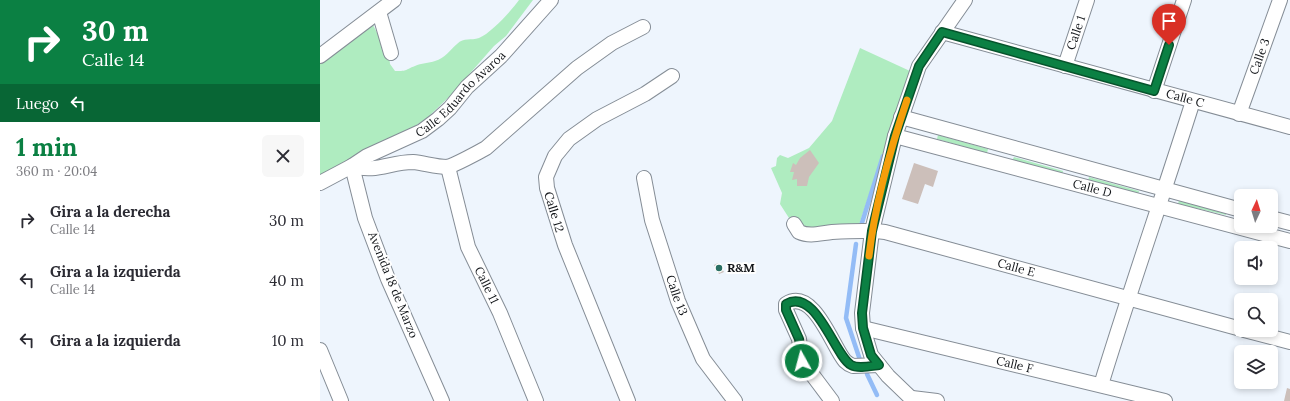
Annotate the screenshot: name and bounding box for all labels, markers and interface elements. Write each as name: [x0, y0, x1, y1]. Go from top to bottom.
pin: [1152, 4, 1186, 45]
icon: arrive: [1158, 10, 1180, 32]
text: 30 m: [82, 13, 149, 49]
street label: Calle 1: [1063, 14, 1088, 52]
icon: right: [16, 16, 68, 68]
street label: Calle 3: [1246, 36, 1273, 77]
text: Calle 14: [82, 48, 144, 71]
street label: Calle Eduardo Avaroa: [413, 48, 509, 140]
street label: Calle C: [1164, 85, 1207, 110]
icon: left: [67, 92, 89, 114]
text: Luego: [16, 94, 59, 113]
text: 1 min: [16, 132, 77, 163]
button: close: [262, 135, 304, 177]
text: 360 m · 20:04: [16, 163, 97, 180]
street label: Calle D: [1071, 176, 1113, 200]
north arrow: [1234, 189, 1278, 233]
map controls: [1234, 189, 1278, 389]
street label: Calle 12: [541, 190, 568, 234]
text: Gira a la derecha: [50, 202, 170, 221]
icon: right: [16, 209, 38, 231]
text: 30 m: [269, 211, 304, 230]
text: Calle 14: [50, 221, 95, 238]
street label: Avenida 18 de Marzo: [365, 228, 422, 340]
button: sound: [1234, 241, 1278, 285]
street label: Calle E: [996, 255, 1037, 280]
place label: R&M: [727, 260, 755, 275]
text: Gira a la izquierda: [50, 262, 181, 281]
marker: R&M: [714, 263, 724, 273]
street label: Calle 11: [472, 264, 502, 306]
icon: left: [16, 269, 38, 291]
text: 40 m: [269, 271, 304, 290]
street label: Calle 13: [663, 273, 691, 318]
text: Calle 14: [50, 281, 95, 298]
button: search: [1234, 293, 1278, 337]
icon: left: [16, 329, 38, 351]
text: Gira a la izquierda: [50, 331, 181, 350]
text: 10 m: [272, 331, 304, 350]
position arrow: [781, 340, 823, 382]
button: layers: [1234, 345, 1278, 389]
street label: Calle F: [995, 352, 1035, 376]

